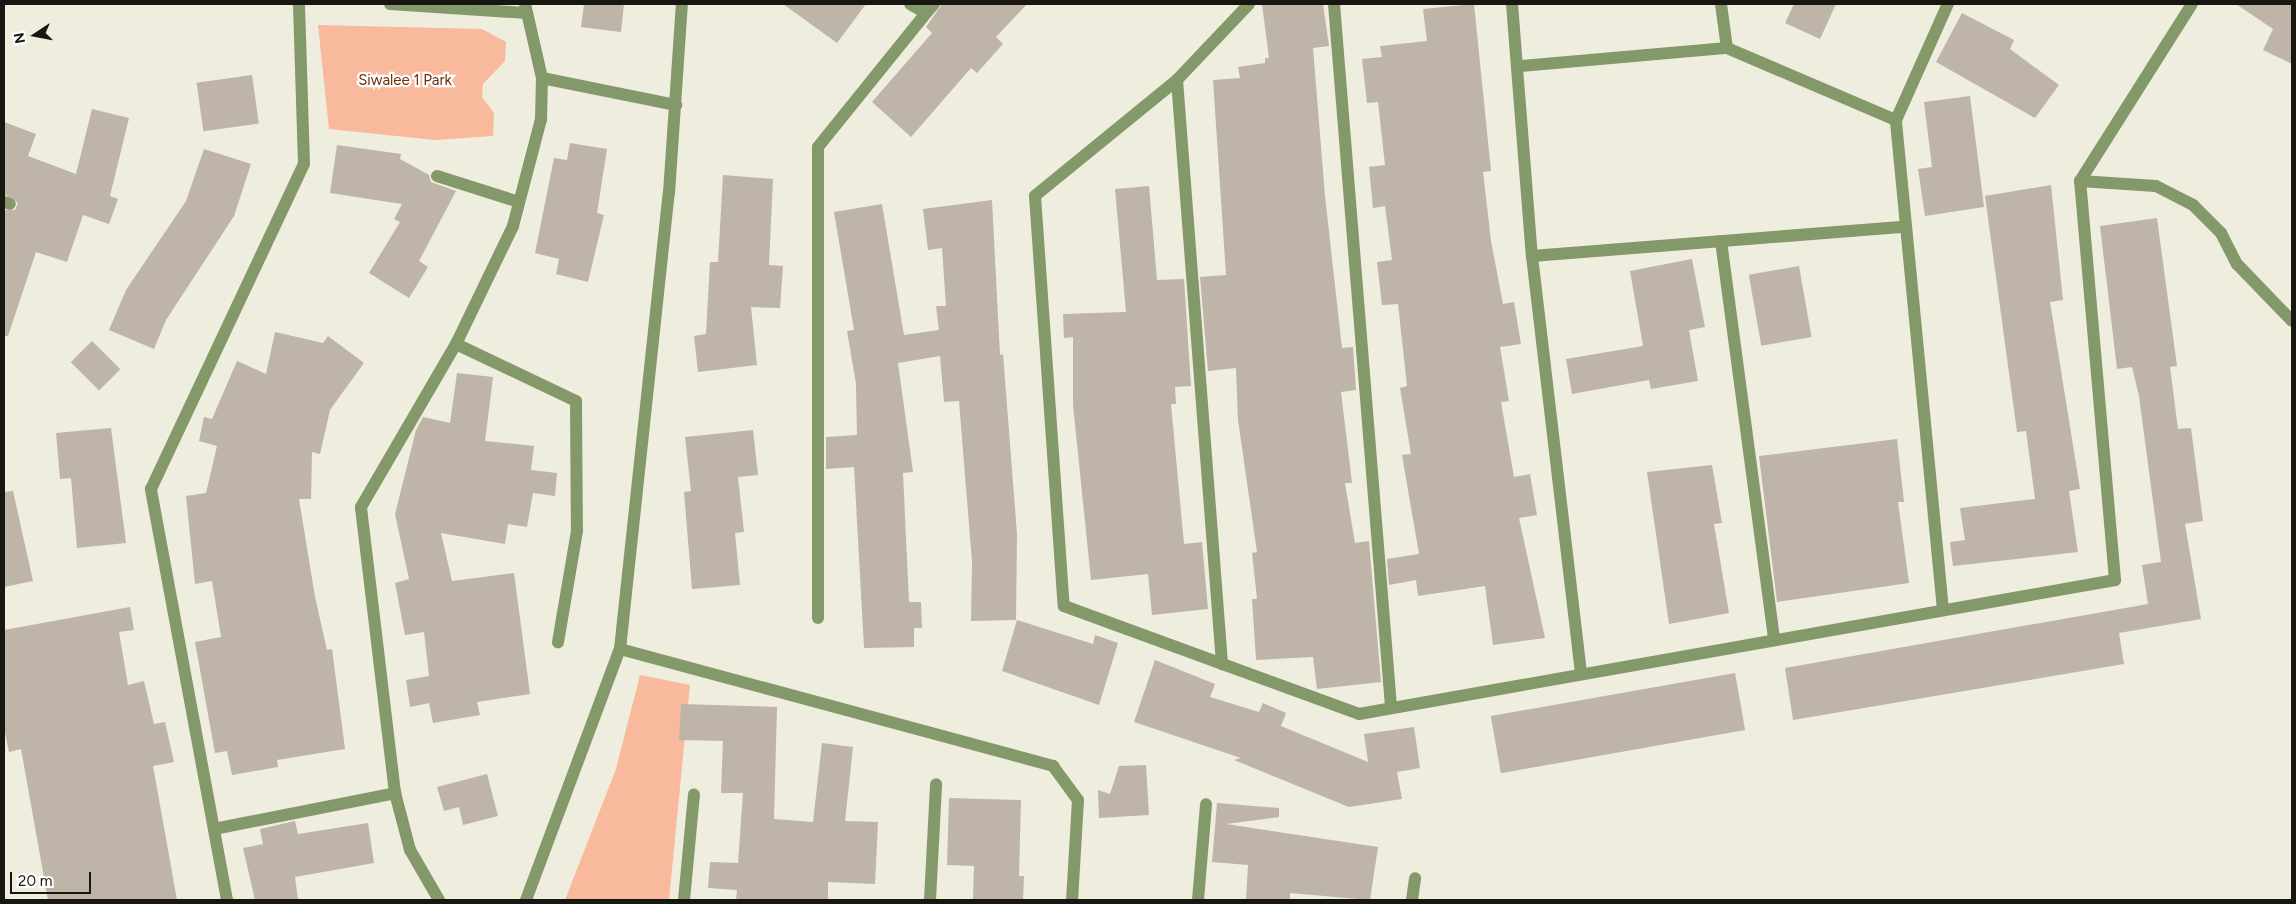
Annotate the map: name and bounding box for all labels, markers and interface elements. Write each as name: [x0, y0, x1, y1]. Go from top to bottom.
north arrow: [10, 10, 60, 60]
text: N: [10, 31, 29, 45]
park label: Siwalee 1 Park: [358, 72, 452, 90]
scale bar: [12, 862, 94, 894]
text: 20 m: [18, 872, 52, 890]

